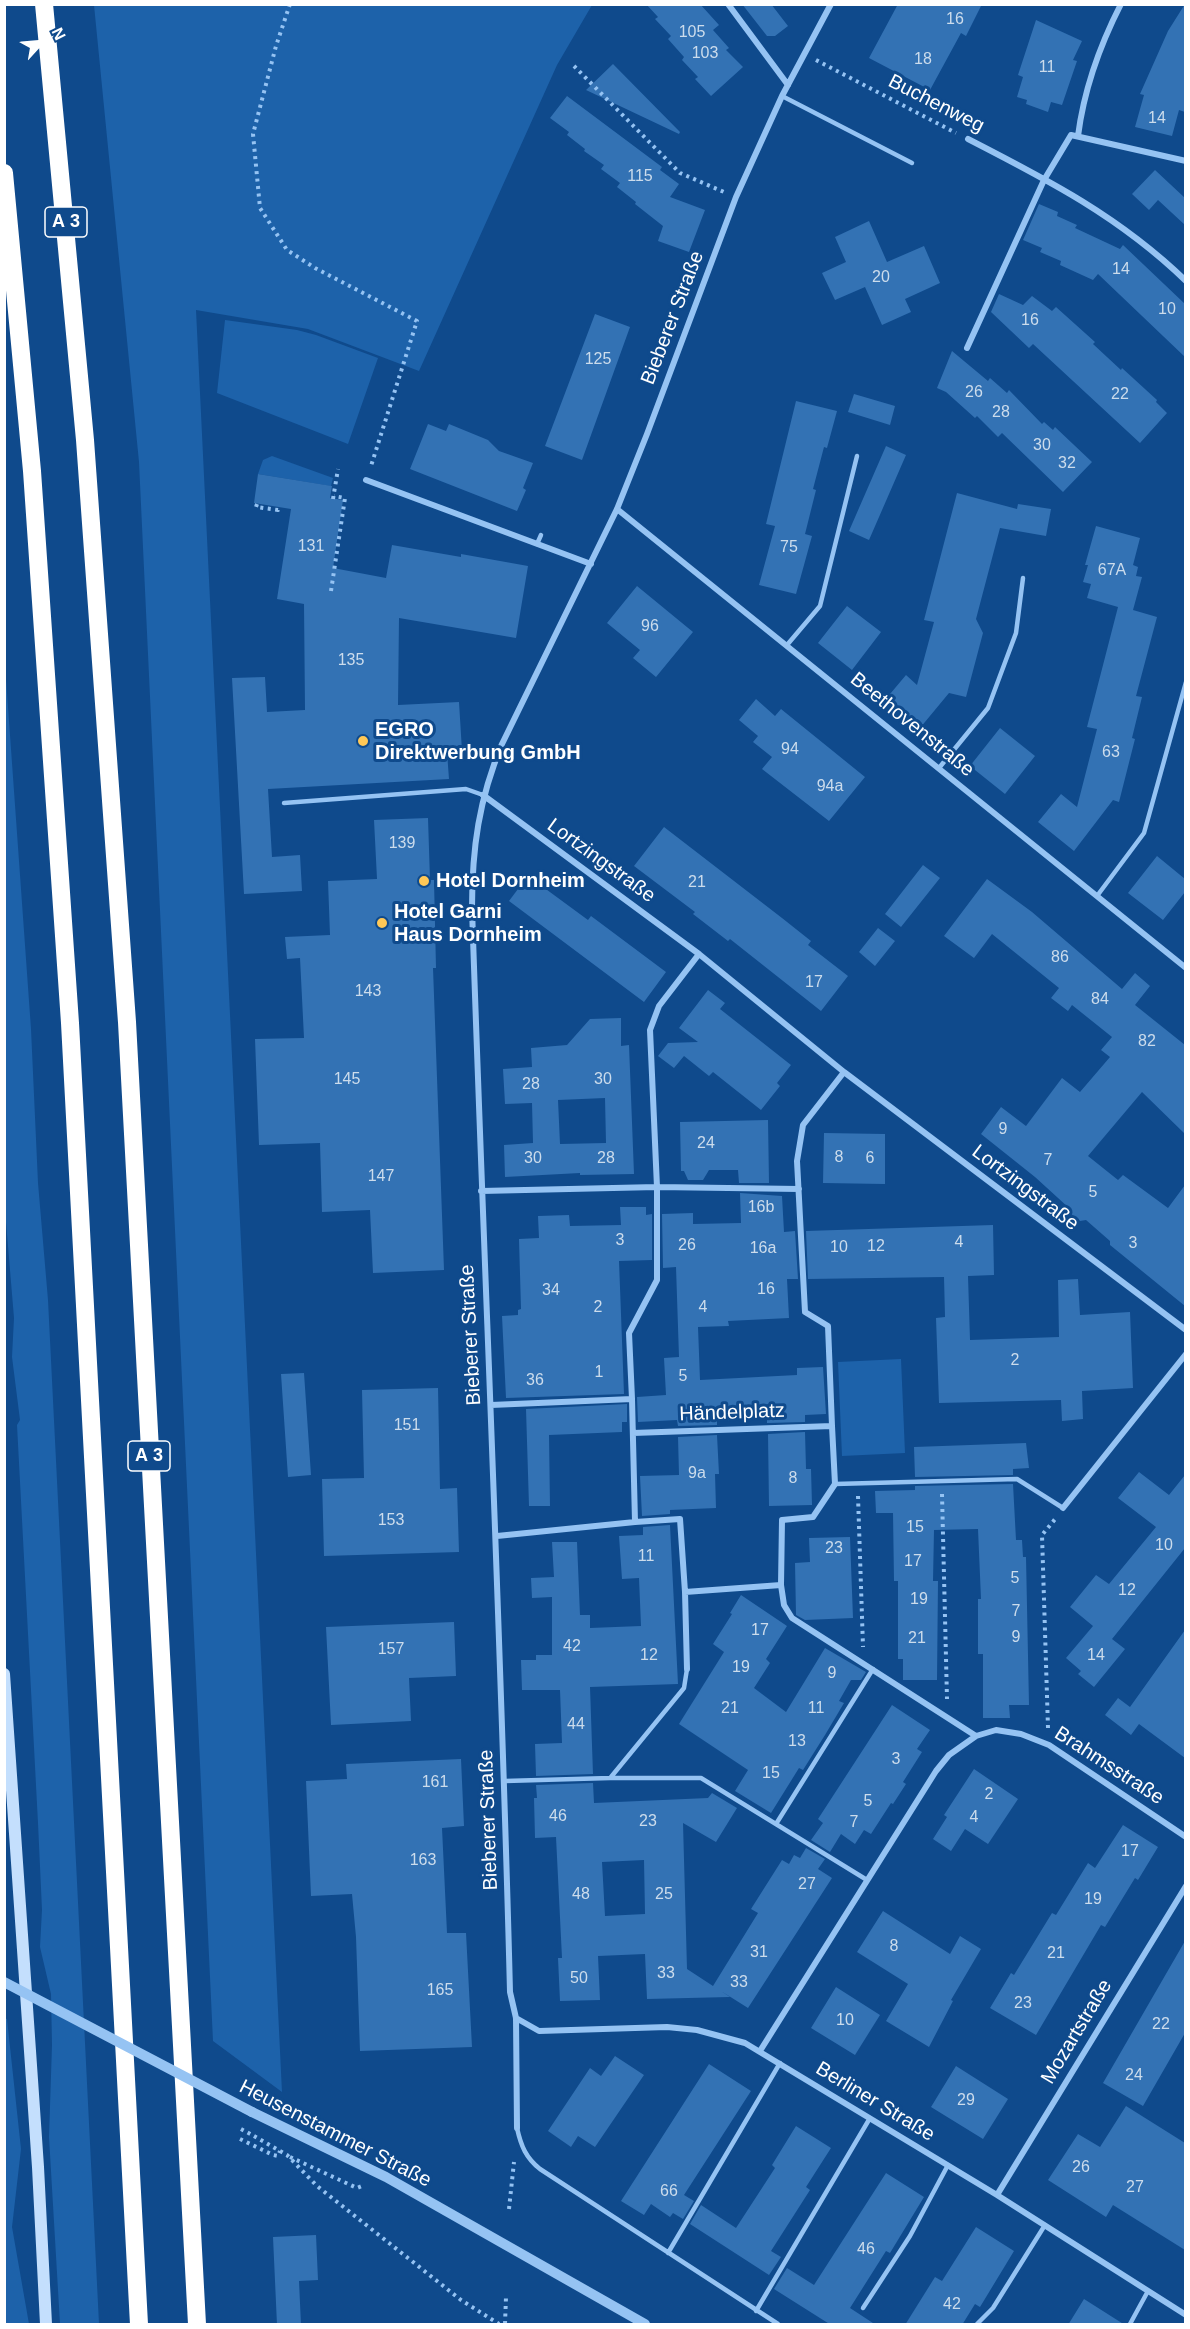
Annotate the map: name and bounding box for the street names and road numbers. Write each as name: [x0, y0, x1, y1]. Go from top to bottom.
street label: Buchenweg: [884, 70, 988, 138]
road number: A 3: [45, 207, 87, 237]
street label: Bieberer Straße: [637, 248, 709, 388]
street label: Beethovenstraße: [845, 668, 979, 782]
street label: Lortzingstraße: [542, 814, 660, 908]
street label: Lortzingstraße: [967, 1140, 1083, 1236]
street label: Bieberer Straße: [455, 1264, 487, 1406]
street label: Händelplatz: [679, 1399, 785, 1427]
road number: A 3: [128, 1441, 170, 1471]
street label: Brahmsstraße: [1050, 1722, 1168, 1810]
street label: Bieberer Straße: [475, 1749, 503, 1891]
street label: Mozartstraße: [1036, 1975, 1118, 2089]
street label: Berliner Straße: [811, 2057, 939, 2147]
street label: Heusenstammer Straße: [235, 2075, 435, 2193]

